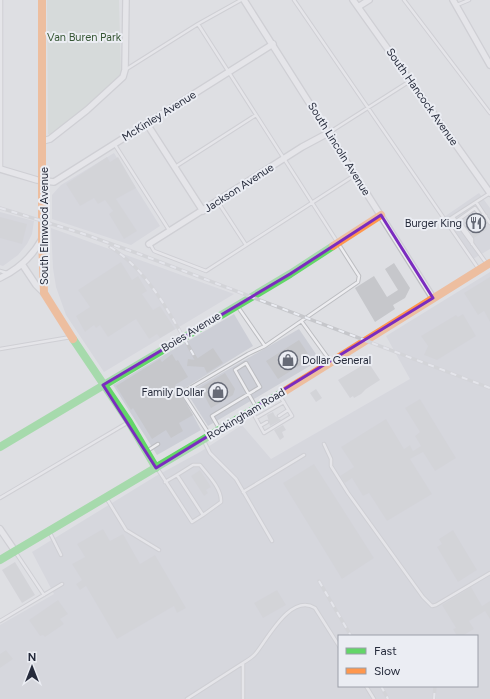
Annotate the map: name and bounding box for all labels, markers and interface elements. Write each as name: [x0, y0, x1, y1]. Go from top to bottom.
park label: Van Buren Park: [47, 31, 122, 44]
street label: South Hancock Avenue: [383, 46, 461, 148]
street label: McKinley Avenue: [120, 88, 198, 144]
street label: South Lincoln Avenue: [305, 100, 373, 198]
street label: Jackson Avenue: [202, 161, 276, 215]
street label: South Elmwood Avenue: [38, 167, 51, 285]
restaurant icon: Burger King: [465, 212, 487, 234]
place label: Burger King: [405, 217, 462, 230]
street label: Boies Avenue: [159, 309, 223, 355]
shop icon: Dollar General: [277, 349, 299, 371]
place label: Dollar General: [302, 354, 371, 367]
shop icon: Family Dollar: [207, 381, 229, 403]
place label: Family Dollar: [142, 386, 204, 399]
street label: Rockingham Road: [205, 386, 287, 442]
legend: [338, 635, 478, 687]
text: Fast: [374, 644, 397, 658]
north arrow: [12, 647, 52, 687]
text: N: [28, 651, 36, 664]
text: Slow: [374, 664, 401, 678]

